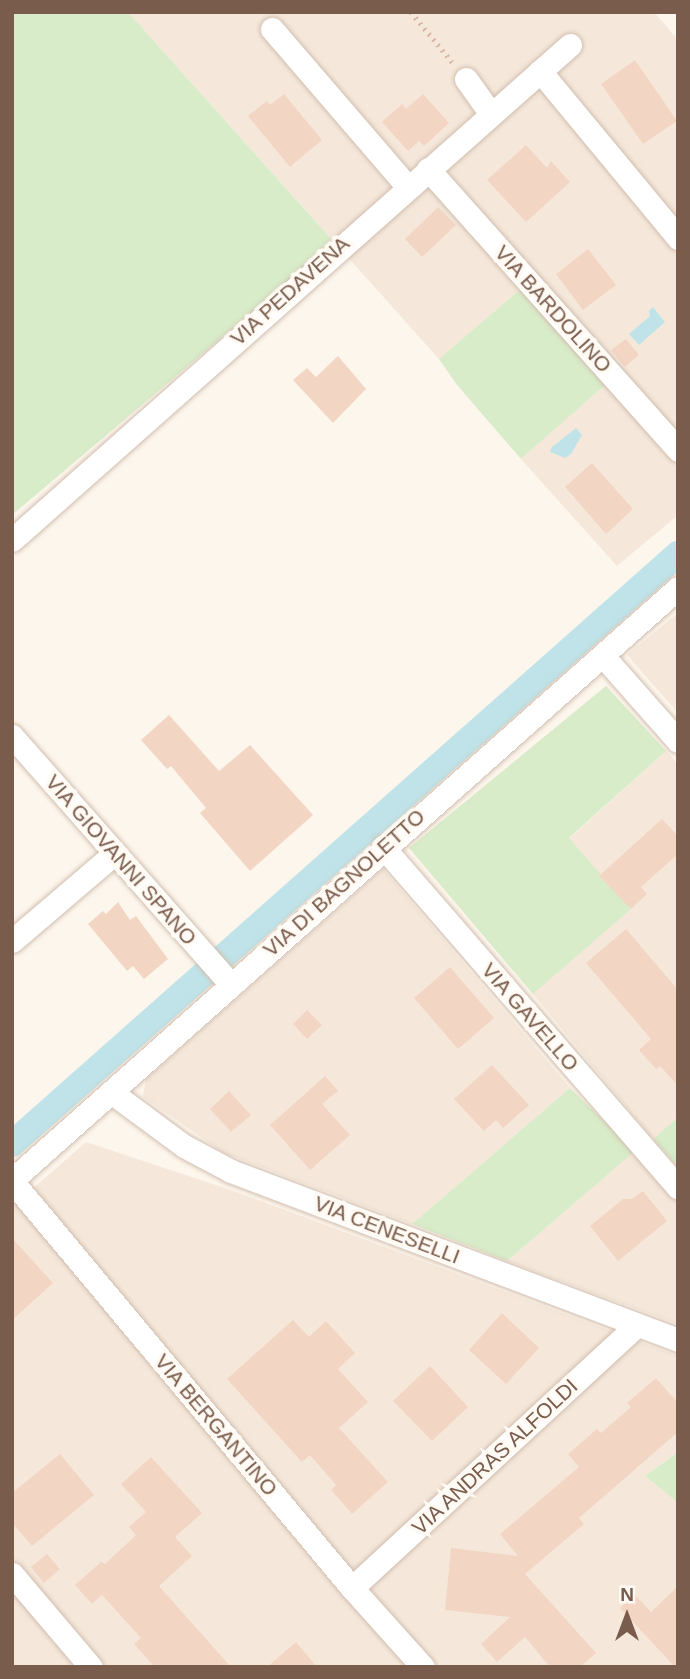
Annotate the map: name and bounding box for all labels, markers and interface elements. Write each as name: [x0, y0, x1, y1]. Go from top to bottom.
street label: VIA PEDAVENA: [225, 231, 355, 351]
street label: VIA BARDOLINO: [489, 240, 617, 378]
street label: VIA GIOVANNI SPANO: [40, 769, 202, 951]
street label: VIA DI BAGNOLETTO: [258, 803, 430, 963]
street label: VIA GAVELLO: [476, 957, 584, 1077]
street label: VIA CENESELLI: [310, 1190, 464, 1270]
street label: VIA BERGANTINO: [149, 1349, 283, 1501]
street label: VIA ANDRAS ALFOLDI: [406, 1373, 584, 1541]
north arrow: [592, 1581, 662, 1651]
text: N: [620, 1584, 634, 1605]

